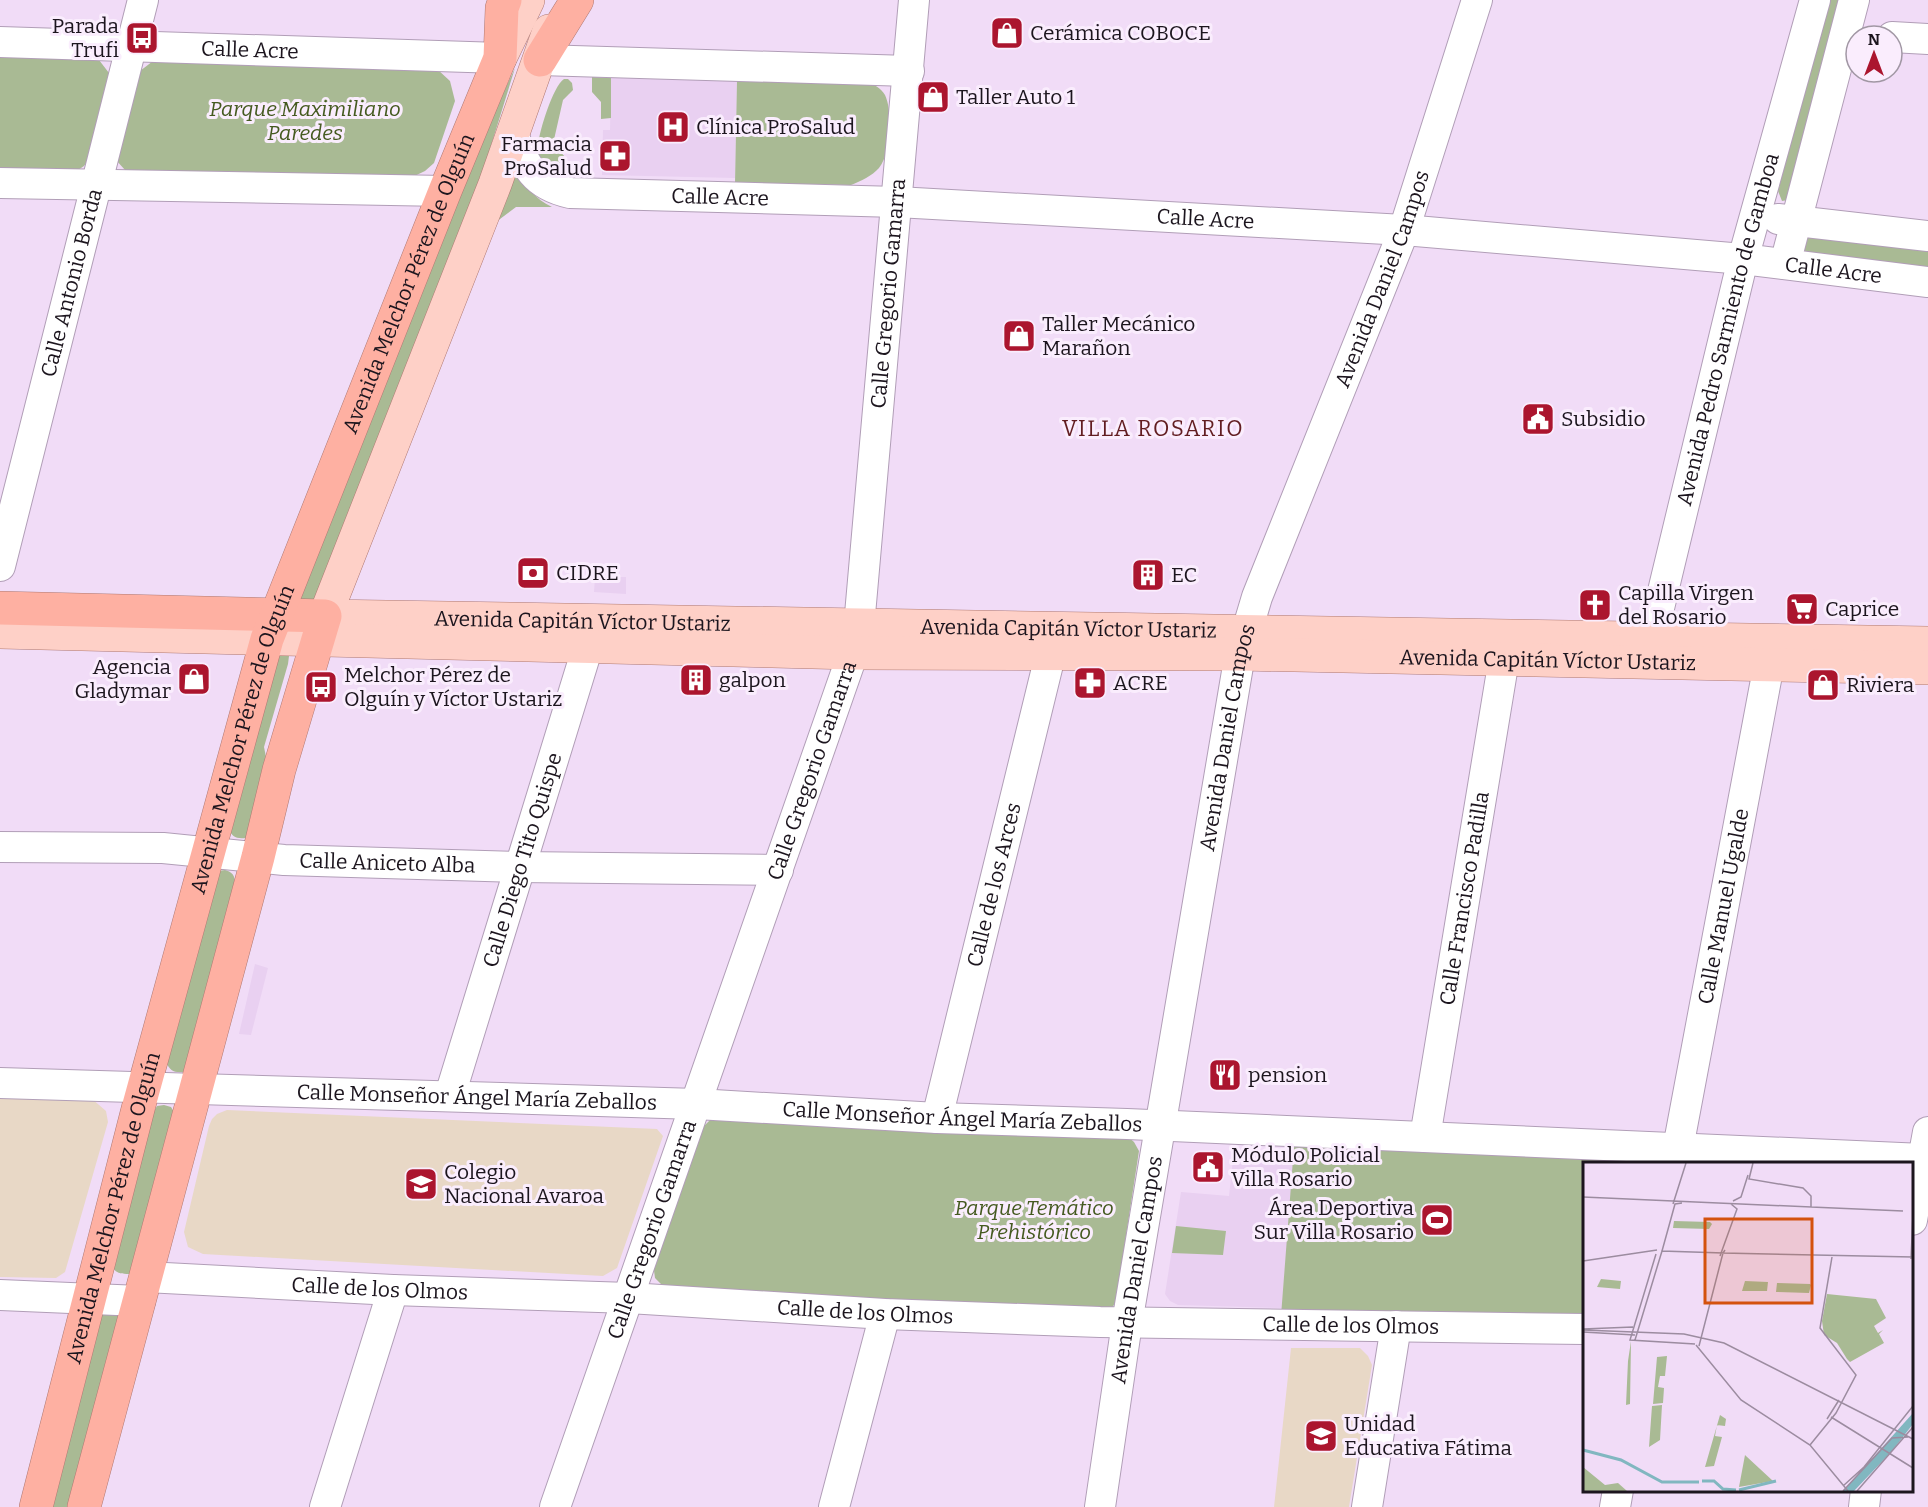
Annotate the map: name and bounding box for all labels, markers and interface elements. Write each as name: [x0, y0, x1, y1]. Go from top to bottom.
place label: Parada Trufi: [52, 13, 120, 63]
shop icon: Cerámica COBOCE: [989, 15, 1025, 51]
bus stop icon: Parada Trufi: [124, 20, 160, 56]
place label: Cerámica COBOCE: [1030, 20, 1211, 46]
north arrow: [1844, 24, 1904, 84]
text: N: [1868, 30, 1880, 49]
street label: Calle Acre: [201, 35, 299, 65]
shop icon: Taller Auto 1: [915, 79, 951, 115]
place label: Taller Auto 1: [956, 84, 1076, 110]
park label: Parque Maximiliano Paredes: [209, 96, 401, 146]
hospital icon: Clínica ProSalud: [655, 109, 691, 145]
place label: Clínica ProSalud: [696, 114, 855, 140]
street label: Avenida Melchor Pérez de Olguín: [337, 130, 480, 437]
place label: Farmacia ProSalud: [501, 131, 593, 181]
pharmacy icon: Farmacia ProSalud: [597, 138, 633, 174]
street label: Avenida Pedro Sarmiento de Gamboa: [1671, 150, 1785, 508]
street label: Avenida Daniel Campos: [1329, 167, 1435, 391]
street label: Calle Gregorio Gamarra: [865, 177, 911, 410]
street label: Calle Acre: [671, 183, 769, 211]
street label: Calle Antonio Borda: [35, 185, 108, 380]
street label: Calle Acre: [1156, 203, 1255, 235]
street label: Calle Acre: [1783, 251, 1883, 289]
place label: Taller Mecánico Marañon: [1042, 311, 1195, 361]
shop icon: Taller Mecánico Marañon: [1001, 318, 1037, 354]
public building icon: Subsidio: [1520, 401, 1556, 437]
place label: Subsidio: [1561, 406, 1646, 432]
district label: VILLA ROSARIO: [1062, 415, 1244, 442]
bank icon: CIDRE: [515, 555, 551, 591]
building icon: EC: [1130, 557, 1166, 593]
place label: CIDRE: [556, 560, 619, 586]
place label: EC: [1171, 562, 1197, 588]
place label: Capilla Virgen del Rosario: [1618, 580, 1754, 630]
street label: Avenida Melchor Pérez de Olguín: [185, 581, 300, 897]
church icon: Capilla Virgen del Rosario: [1577, 587, 1613, 623]
supermarket icon: Caprice: [1784, 591, 1820, 627]
place label: Caprice: [1825, 596, 1899, 622]
street label: Avenida Capitán Víctor Ustariz: [434, 606, 731, 637]
street label: Avenida Capitán Víctor Ustariz: [920, 614, 1217, 644]
street label: Avenida Daniel Campos: [1194, 621, 1261, 853]
street label: Avenida Capitán Víctor Ustariz: [1399, 644, 1696, 676]
place label: Agencia Gladymar: [75, 654, 172, 704]
street label: Calle Gregorio Gamarra: [762, 657, 862, 884]
shop icon: Agencia Gladymar: [176, 661, 212, 697]
place label: Melchor Pérez de Olguín y Víctor Ustariz: [344, 662, 562, 712]
building icon: galpon: [678, 662, 714, 698]
pharmacy icon: ACRE: [1072, 665, 1108, 701]
place label: galpon: [719, 667, 786, 693]
shop icon: Riviera: [1805, 667, 1841, 703]
bus stop icon: Melchor Pérez de Olguín y Víctor Ustariz: [303, 669, 339, 705]
place label: ACRE: [1113, 670, 1168, 696]
place label: Riviera: [1846, 672, 1915, 698]
street label: Calle Diego Tito Quispe: [477, 749, 568, 970]
street label: Calle Francisco Padilla: [1434, 789, 1495, 1007]
street label: Calle de los Arces: [961, 800, 1027, 970]
street label: Calle Manuel Ugalde: [1692, 806, 1755, 1006]
street label: Calle Aniceto Alba: [299, 847, 476, 879]
street label: Avenida Melchor Pérez de Olguín: [60, 1049, 166, 1366]
restaurant icon: pension: [1207, 1057, 1243, 1093]
place label: pension: [1248, 1062, 1327, 1088]
street label: Calle Monseñor Ángel María Zeballos: [296, 1079, 657, 1116]
street label: Calle Monseñor Ángel María Zeballos: [782, 1096, 1143, 1138]
street label: Calle Gregorio Gamarra: [602, 1116, 702, 1343]
place label: Módulo Policial Villa Rosario: [1231, 1142, 1380, 1192]
public building icon: Módulo Policial Villa Rosario: [1190, 1149, 1226, 1185]
street label: Avenida Daniel Campos: [1105, 1154, 1168, 1385]
place label: Colegio Nacional Avaroa: [444, 1159, 604, 1209]
inset map: [1583, 1162, 1913, 1492]
school or university icon: Colegio Nacional Avaroa: [403, 1166, 439, 1202]
park label: Parque Temático Prehistórico: [954, 1195, 1114, 1245]
place label: Área Deportiva Sur Villa Rosario: [1254, 1195, 1415, 1245]
sports icon: Área Deportiva Sur Villa Rosario: [1419, 1202, 1455, 1238]
street label: Calle de los Olmos: [291, 1272, 468, 1306]
street label: Calle de los Olmos: [776, 1294, 954, 1330]
street label: Calle de los Olmos: [1262, 1311, 1439, 1340]
place label: Unidad Educativa Fátima: [1344, 1411, 1512, 1461]
school or university icon: Unidad Educativa Fátima: [1303, 1418, 1339, 1454]

